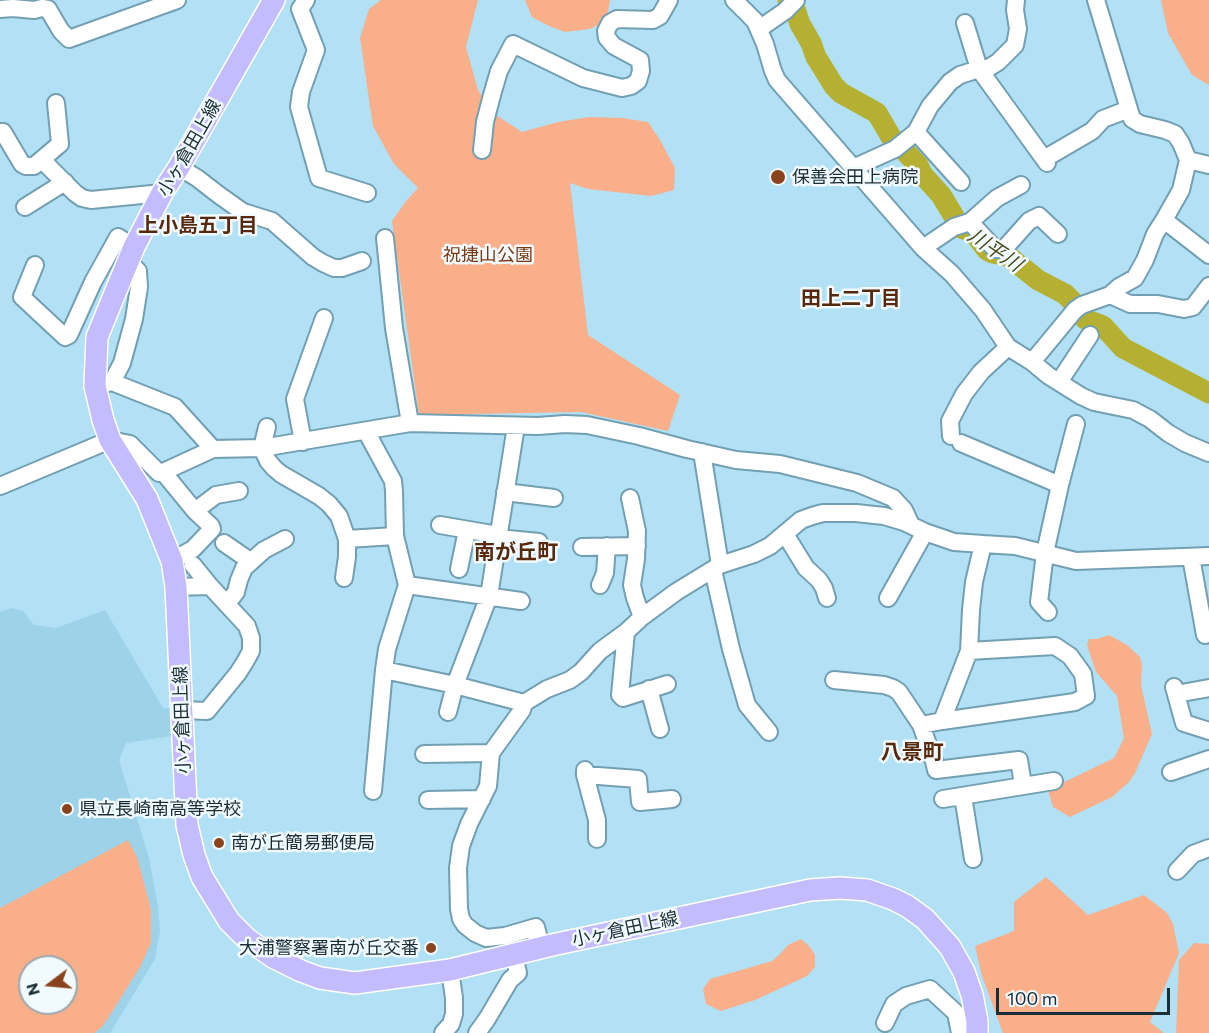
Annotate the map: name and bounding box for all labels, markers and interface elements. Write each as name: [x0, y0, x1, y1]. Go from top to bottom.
street label: 小ヶ倉田上線: [153, 96, 225, 200]
place label: 保善会田上病院: [792, 166, 918, 188]
marker: 保善会田上病院: [769, 168, 787, 186]
district label: 上小島五丁目: [138, 213, 258, 237]
water label: 川平川: [963, 223, 1027, 277]
park label: 祝捷山公園: [443, 244, 533, 266]
district label: 田上二丁目: [801, 286, 901, 310]
district label: 南が丘町: [474, 539, 558, 565]
street label: 小ヶ倉田上線: [169, 666, 195, 774]
district label: 八景町: [881, 739, 943, 765]
place label: 県立長崎南高等学校: [79, 798, 241, 820]
marker: 県立長崎南高等学校: [60, 802, 74, 816]
place label: 南が丘簡易郵便局: [231, 832, 375, 854]
marker: 南が丘簡易郵便局: [212, 836, 226, 850]
street label: 小ヶ倉田上線: [570, 907, 680, 951]
place label: 大浦警察署南が丘交番: [239, 937, 419, 959]
marker: 大浦警察署南が丘交番: [424, 941, 438, 955]
north arrow: [18, 955, 78, 1015]
scale bar: [999, 976, 1173, 1014]
text: N: [21, 981, 43, 998]
text: 100 m: [1007, 987, 1057, 1009]

